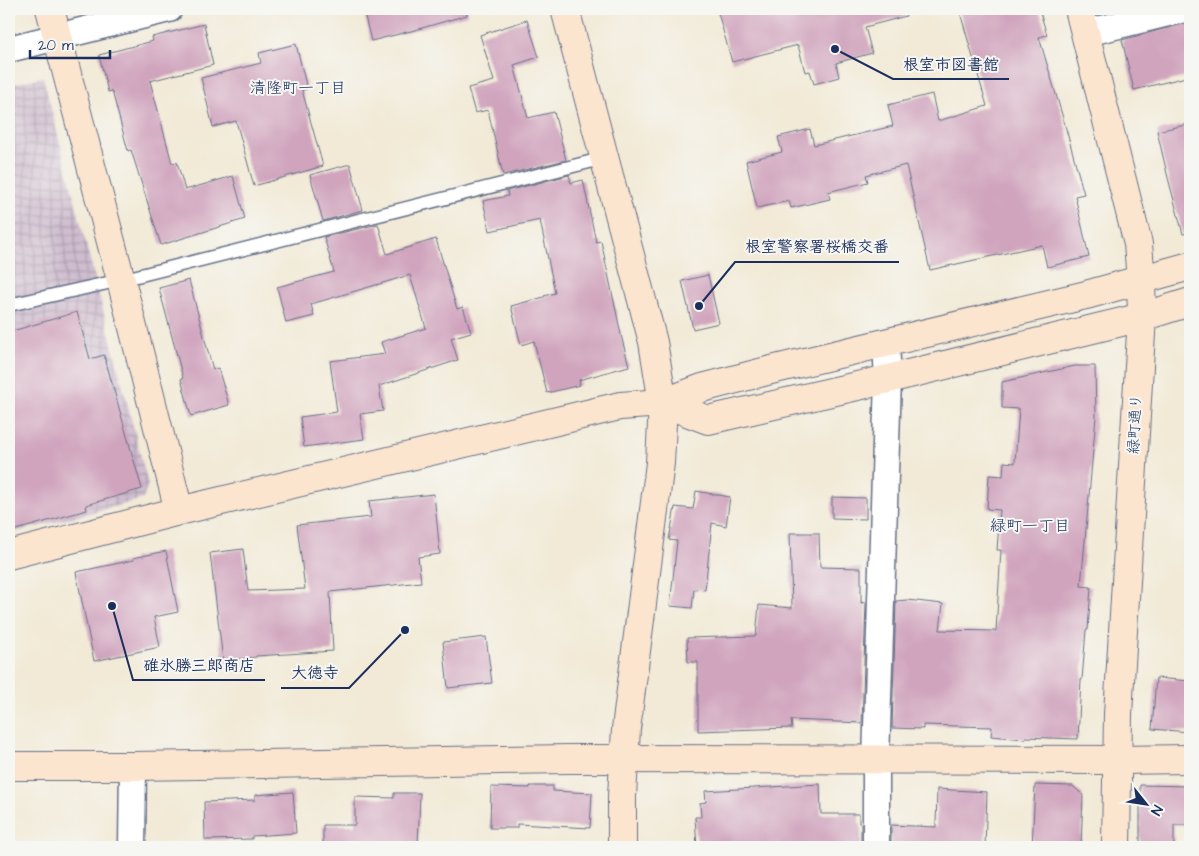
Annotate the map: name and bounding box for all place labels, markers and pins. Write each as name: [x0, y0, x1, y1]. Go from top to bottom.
callout: 根室市図書館: [893, 48, 1009, 79]
callout: 根室警察署桜橋交番: [735, 231, 899, 262]
callout: 碓氷勝三郎商店: [133, 649, 265, 680]
callout: 大徳寺: [281, 657, 349, 688]

